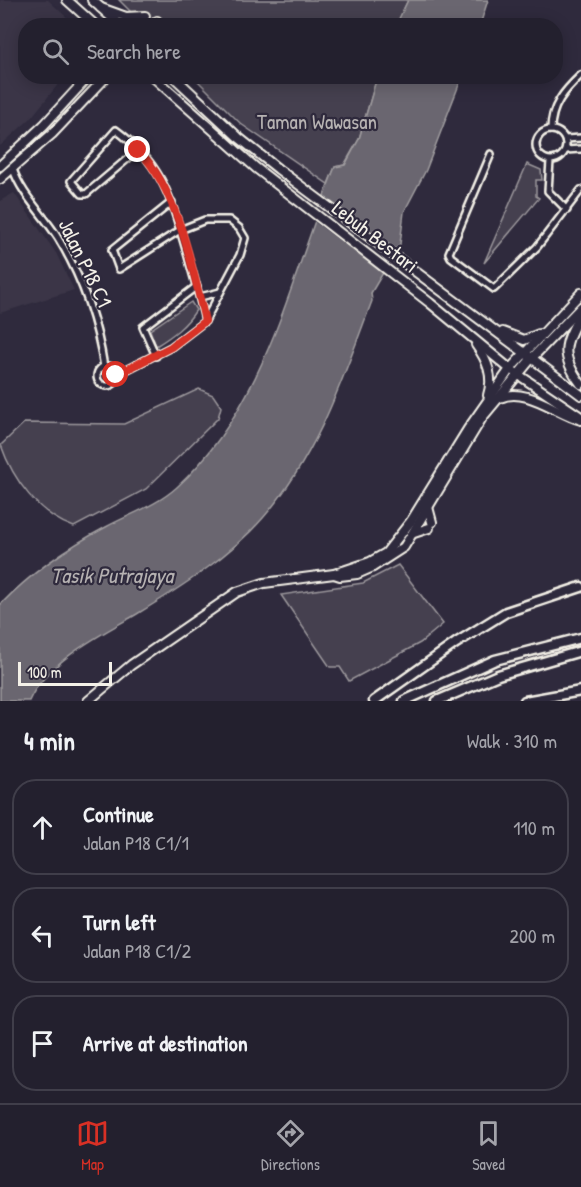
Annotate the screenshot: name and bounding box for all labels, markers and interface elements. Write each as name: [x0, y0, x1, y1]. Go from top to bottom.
search box: [18, 18, 563, 84]
icon: search: [39, 35, 72, 68]
text: Search here: [87, 36, 181, 66]
park label: Taman Wawasan: [257, 107, 377, 136]
route end: [124, 136, 150, 162]
street label: Lebuh Bestari: [326, 194, 425, 279]
street label: Jalan P18 C1: [52, 214, 119, 312]
route start: [102, 361, 128, 387]
water label: Tasik Putrajaya: [51, 560, 176, 590]
scale bar: [18, 659, 112, 686]
text: 100 m: [27, 661, 62, 683]
text: 4 min: [24, 723, 75, 758]
text: Walk · 310 m: [467, 727, 557, 754]
text: Continue: [83, 799, 154, 829]
icon: ahead: [26, 811, 59, 844]
text: 110 m: [513, 814, 555, 841]
text: Jalan P18 C1/1: [83, 829, 189, 856]
text: Turn left: [83, 907, 156, 937]
icon: left: [26, 919, 59, 952]
text: 200 m: [510, 922, 555, 949]
text: Jalan P18 C1/2: [83, 937, 191, 964]
icon: arrive: [26, 1027, 59, 1060]
text: Arrive at destination: [83, 1028, 248, 1058]
tab: Map: [76, 1117, 109, 1175]
tab: Directions: [261, 1117, 320, 1175]
tab: Saved: [472, 1117, 505, 1175]

